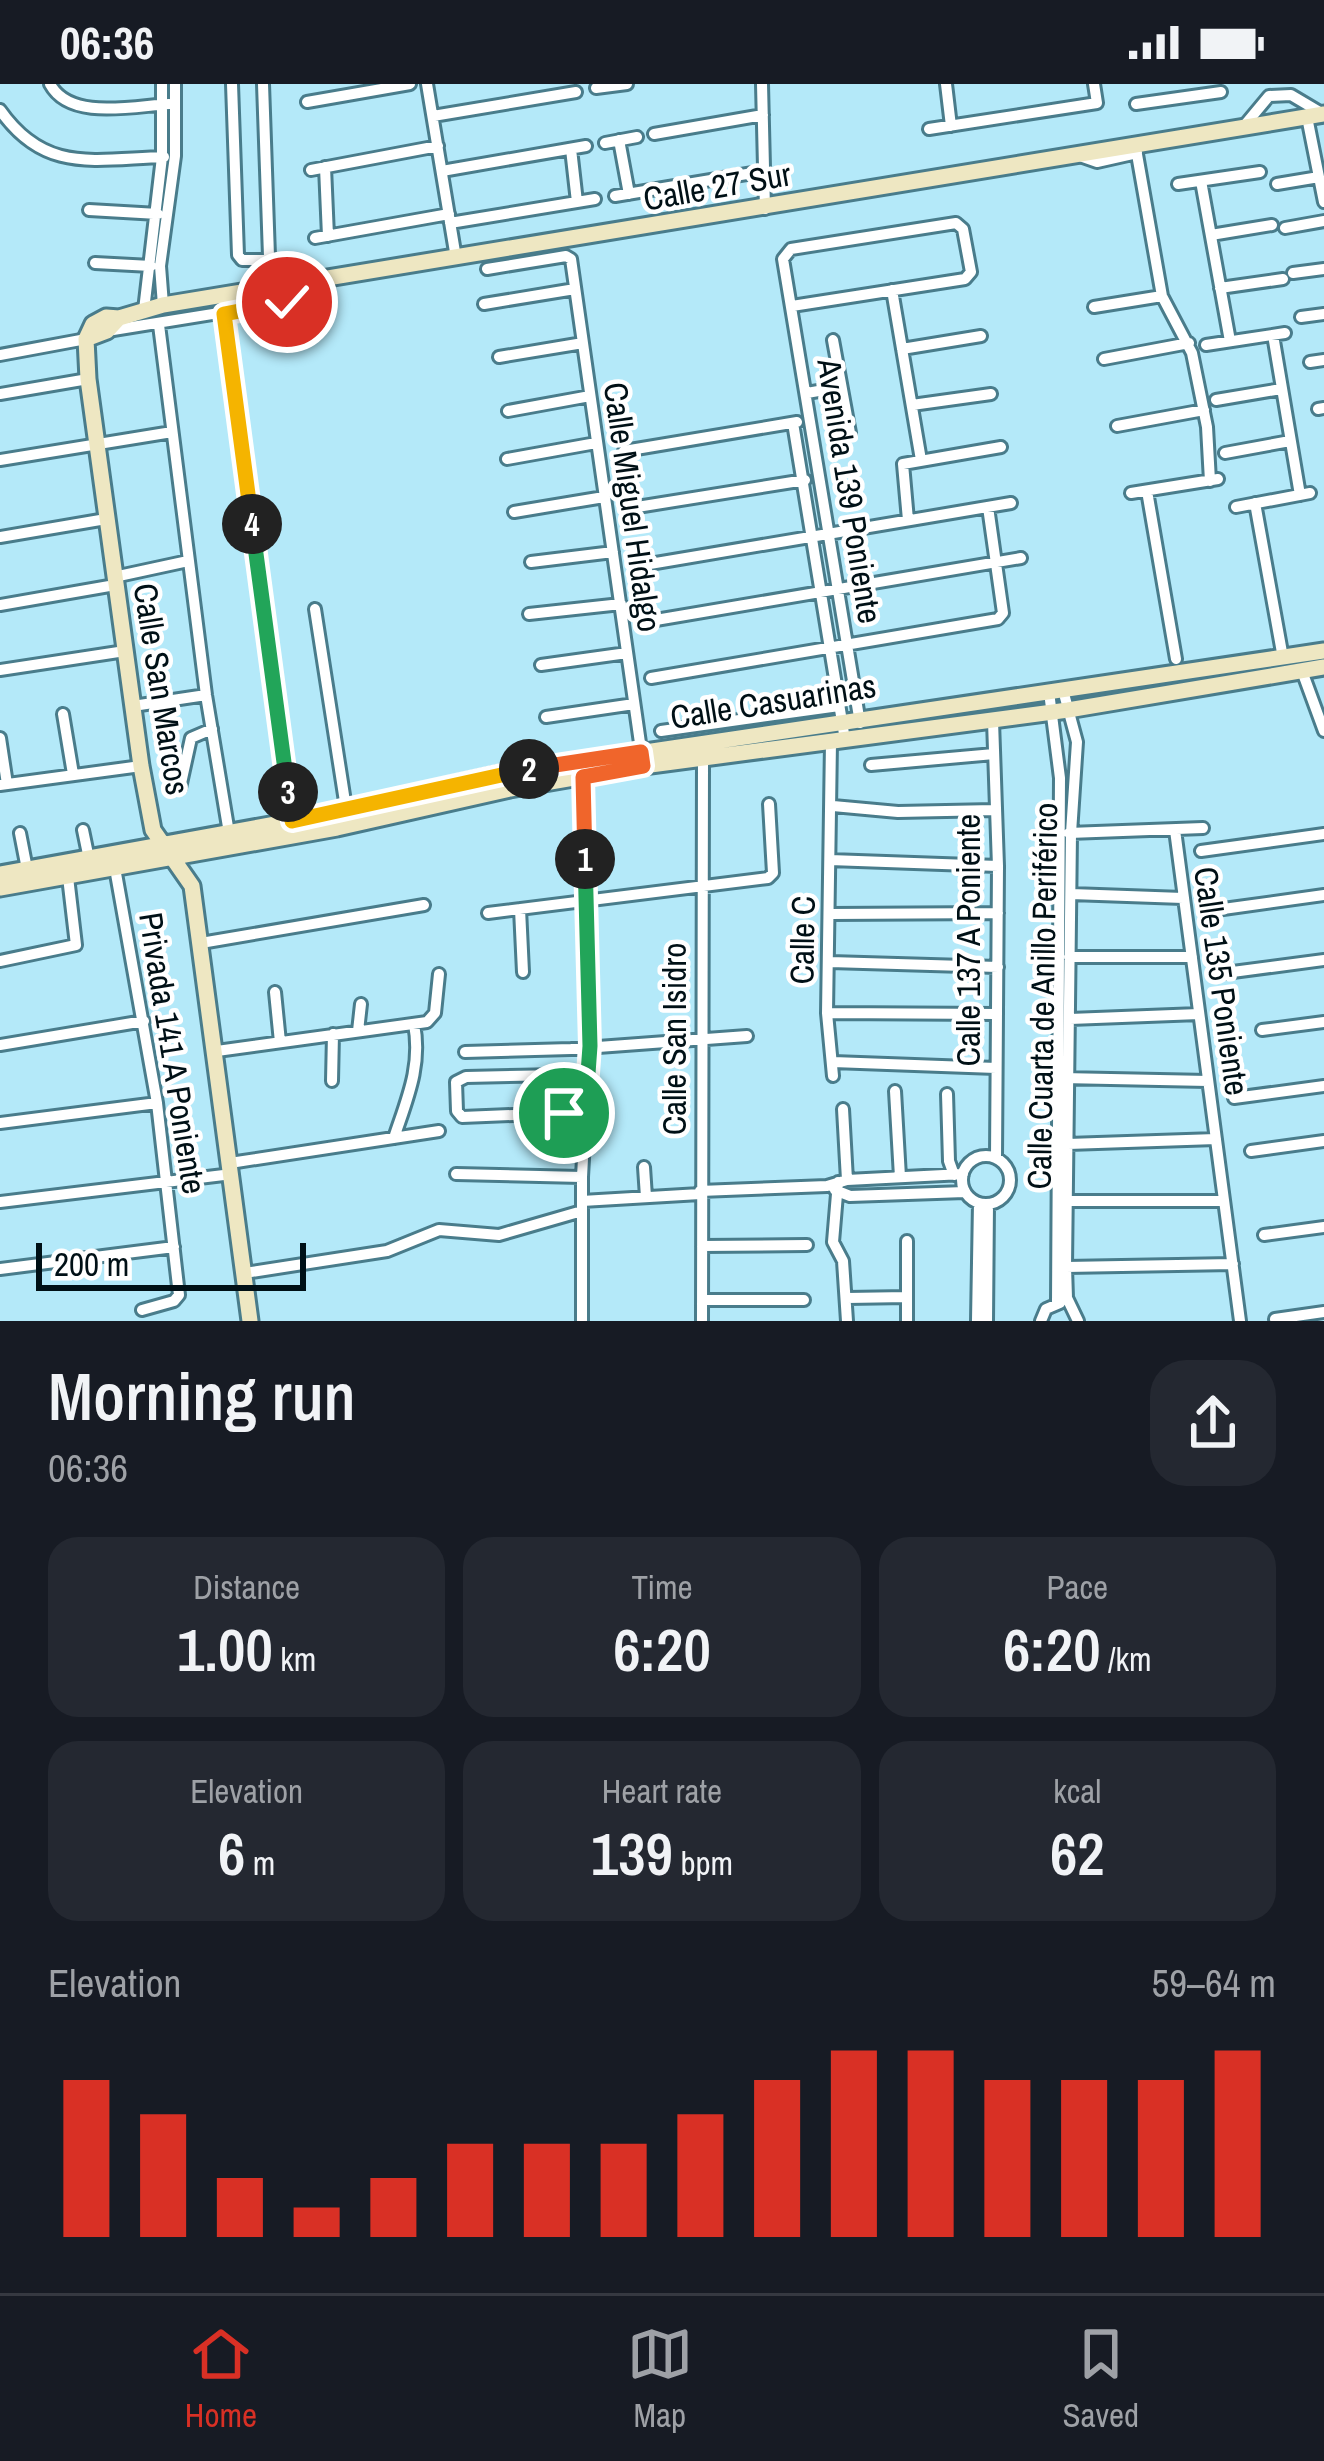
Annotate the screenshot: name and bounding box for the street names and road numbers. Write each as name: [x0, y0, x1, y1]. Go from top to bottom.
street label: Calle 27 Sur: [640, 151, 794, 221]
street label: Avenida 139 Poniente: [807, 355, 893, 626]
street label: Calle Miguel Hidalgo: [594, 380, 672, 634]
street label: Calle San Marcos: [124, 580, 200, 798]
street label: Calle Casuarinas: [667, 663, 879, 739]
street label: Calle Cuarta de Anillo Periférico: [1017, 802, 1067, 1190]
street label: Calle 137 A Poniente: [946, 814, 990, 1066]
street label: Calle 135 Poniente: [1184, 864, 1260, 1098]
street label: Calle C: [779, 895, 825, 985]
street label: Privada 141 A Poniente: [129, 909, 217, 1197]
street label: Calle San Isidro: [652, 943, 696, 1135]

